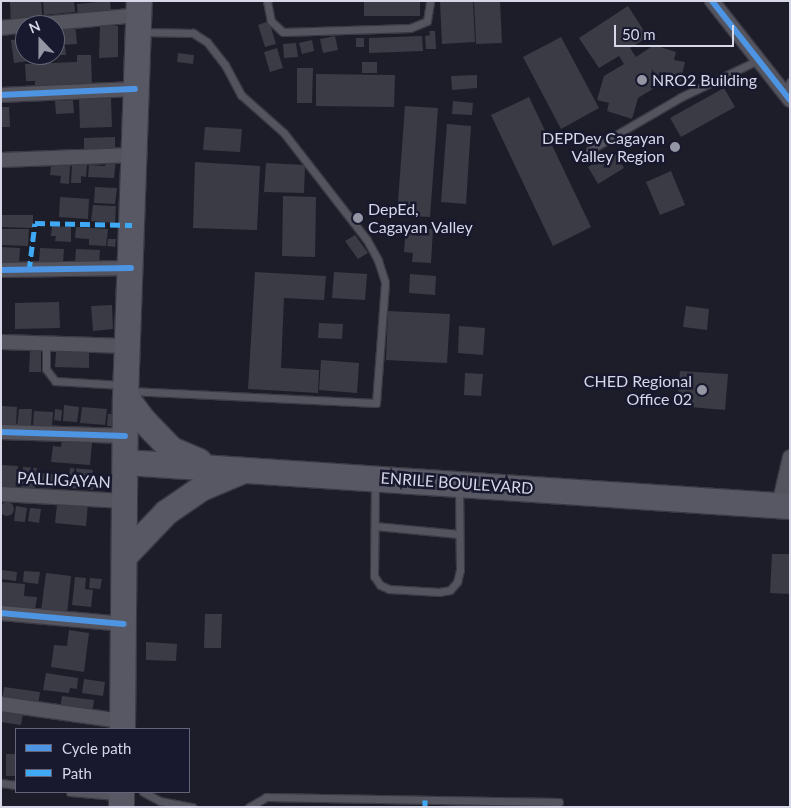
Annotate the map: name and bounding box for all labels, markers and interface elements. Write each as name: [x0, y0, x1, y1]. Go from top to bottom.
north arrow: [15, 15, 65, 65]
scale bar: [616, 15, 736, 47]
text: N: [26, 17, 43, 36]
text: 50 m: [622, 25, 656, 43]
place label: NRO2 Building: [652, 70, 757, 90]
marker: NRO2 Building: [636, 74, 648, 86]
place label: DEPDev Cagayan Valley Region: [542, 128, 665, 166]
marker: DEPDev Cagayan Valley Region: [669, 141, 681, 153]
place label: DepEd, Cagayan Valley: [368, 199, 473, 237]
marker: DepEd, Cagayan Valley: [352, 212, 364, 224]
place label: CHED Regional Office 02: [584, 371, 692, 409]
marker: CHED Regional Office 02: [696, 384, 708, 396]
street label: PALLIGAYAN: [17, 468, 111, 492]
street label: ENRILE BOULEVARD: [380, 468, 534, 498]
legend: [15, 728, 190, 793]
text: Cycle path: [62, 739, 131, 757]
text: Path: [62, 764, 92, 782]

